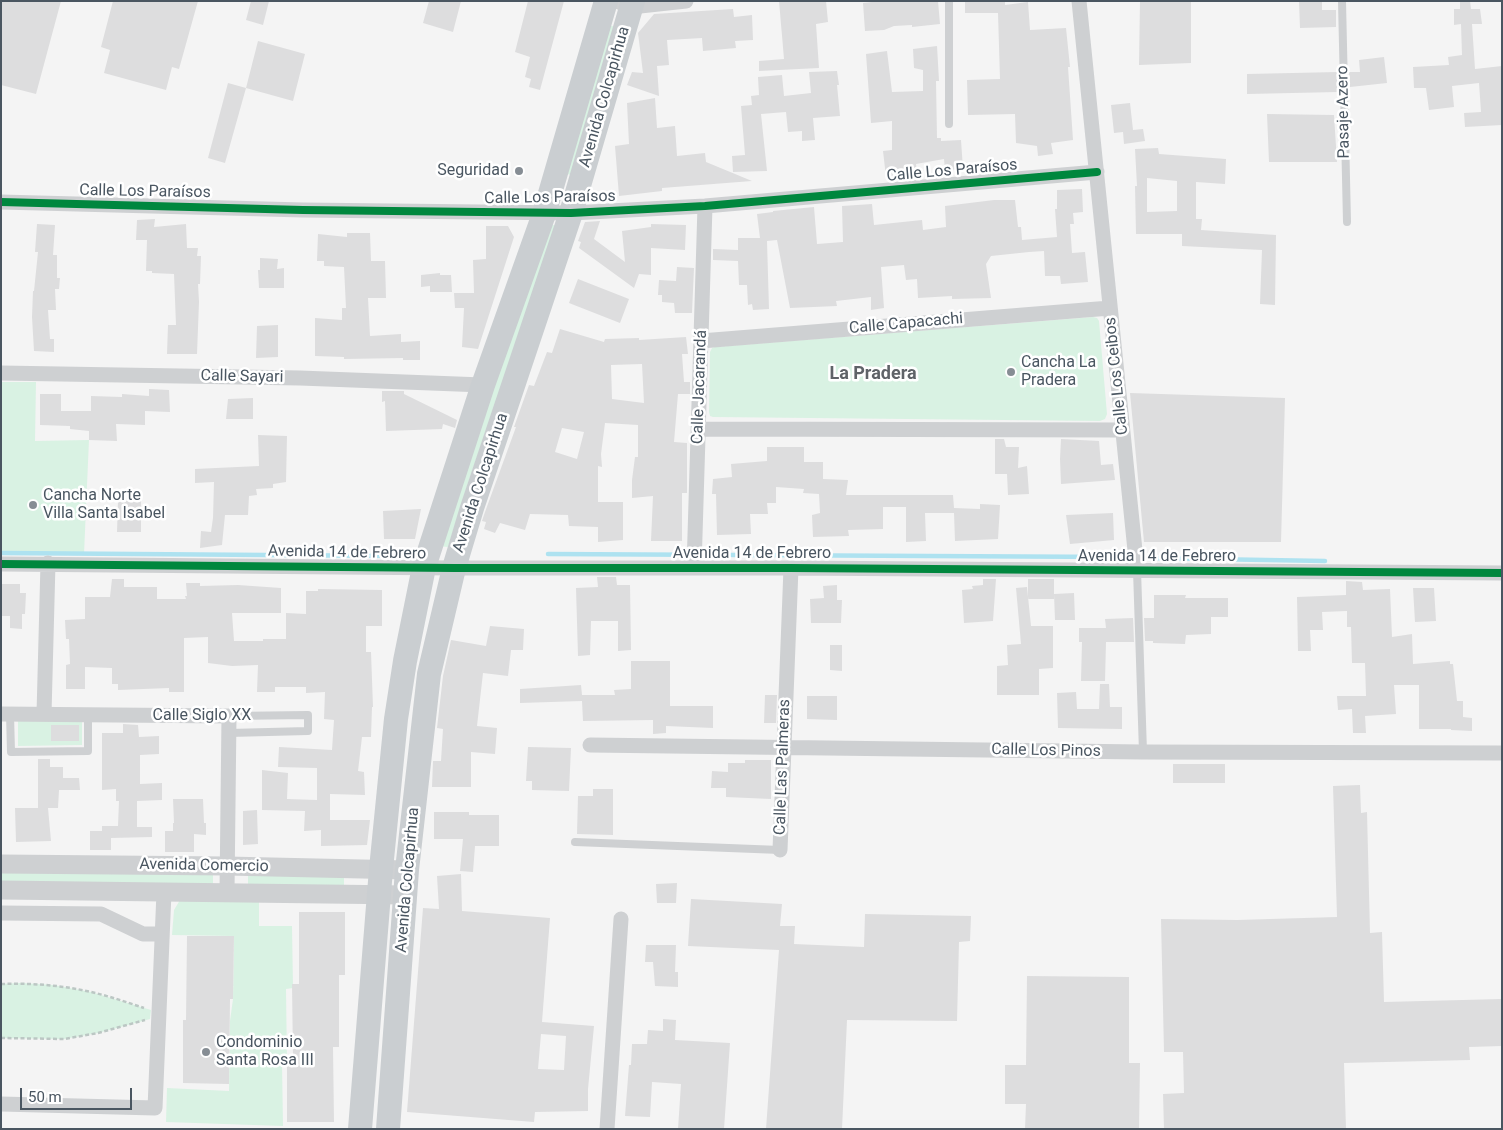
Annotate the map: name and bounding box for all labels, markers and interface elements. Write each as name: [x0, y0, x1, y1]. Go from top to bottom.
street label: Avenida Colcapirhua: [576, 24, 634, 170]
street label: Pasaje Azero: [1334, 65, 1354, 159]
street label: Calle Los Paraísos: [886, 156, 1018, 186]
place label: Seguridad: [437, 161, 509, 181]
marker: Seguridad: [513, 165, 525, 177]
street label: Calle Los Paraísos: [79, 181, 211, 203]
street label: Calle Los Paraísos: [484, 187, 616, 209]
street label: Calle Capacachi: [848, 309, 964, 339]
street label: Calle Los Ceibos: [1101, 316, 1133, 436]
street label: Calle Jacarandá: [688, 330, 712, 444]
place label: Cancha La Pradera: [1021, 353, 1096, 391]
district label: La Pradera: [829, 363, 917, 385]
marker: Cancha La Pradera: [1005, 366, 1017, 378]
street label: Calle Sayari: [200, 367, 284, 387]
street label: Avenida Colcapirhua: [449, 411, 513, 555]
place label: Cancha Norte Villa Santa Isabel: [43, 486, 165, 524]
marker: Cancha Norte Villa Santa Isabel: [27, 499, 39, 511]
street label: Avenida 14 de Febrero: [268, 542, 426, 564]
street label: Avenida 14 de Febrero: [673, 544, 831, 564]
street label: Avenida 14 de Febrero: [1078, 547, 1236, 567]
street label: Calle Las Palmeras: [771, 699, 795, 835]
street label: Calle Siglo XX: [153, 706, 251, 726]
street label: Calle Los Pinos: [991, 740, 1101, 762]
street label: Avenida Colcapirhua: [392, 807, 424, 953]
street label: Avenida Comercio: [139, 855, 269, 877]
place label: Condominio Santa Rosa III: [216, 1033, 314, 1071]
marker: Condominio Santa Rosa III: [200, 1046, 212, 1058]
scale bar: [22, 1078, 135, 1110]
text: 50 m: [28, 1088, 62, 1106]

